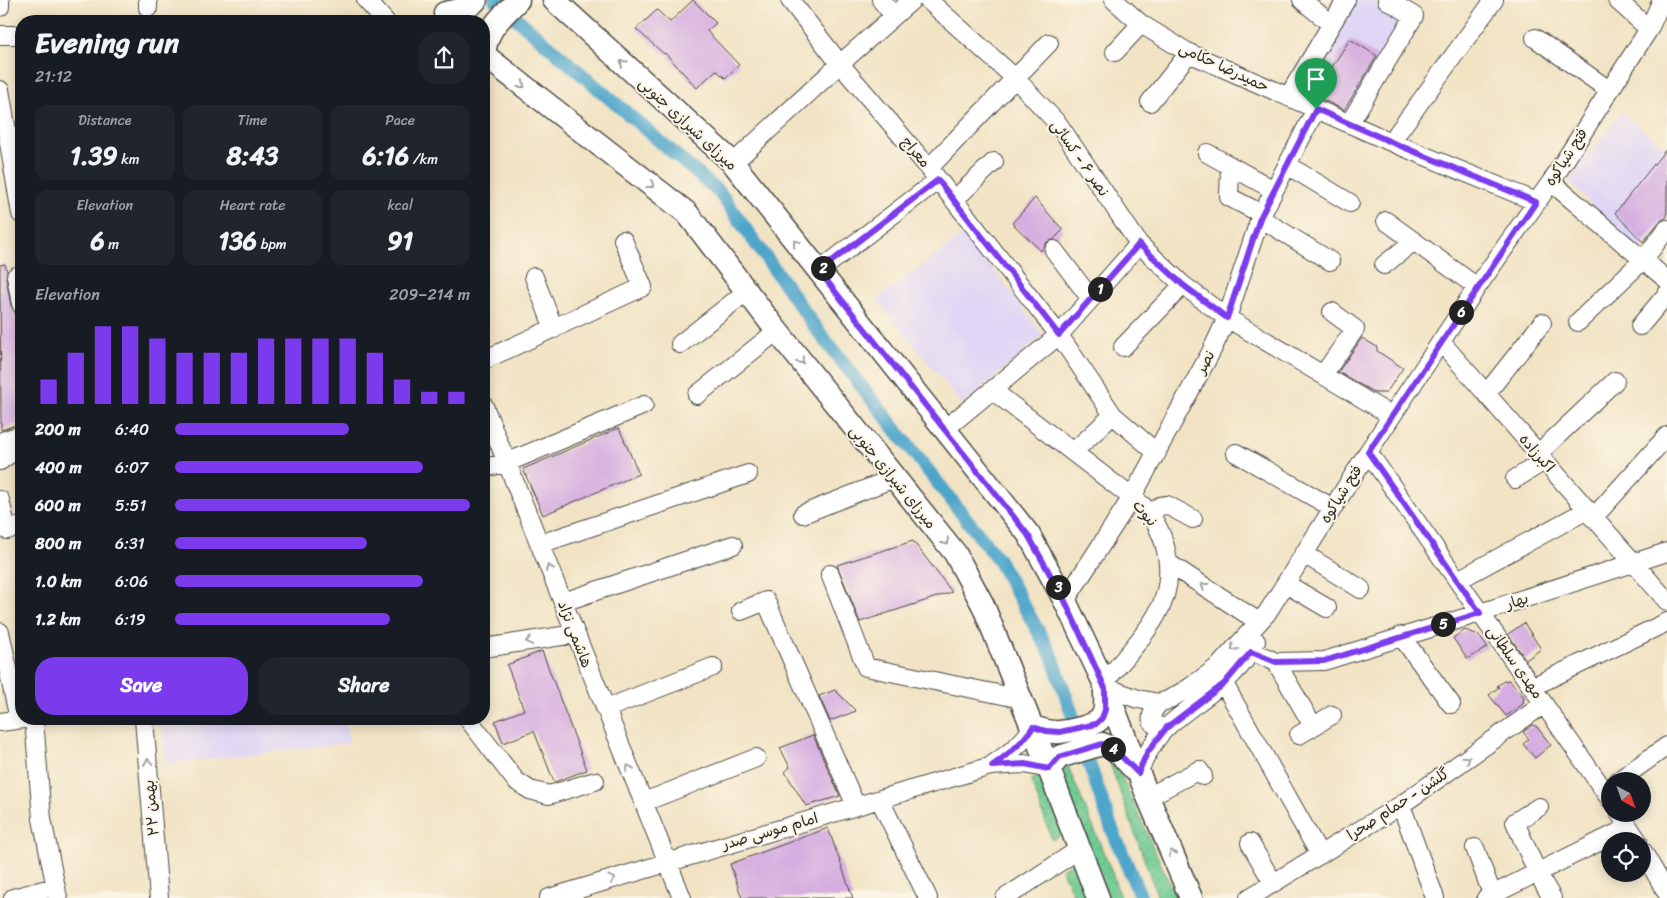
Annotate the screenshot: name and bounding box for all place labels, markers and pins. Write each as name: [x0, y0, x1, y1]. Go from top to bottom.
pin: [1295, 58, 1337, 109]
pin: 2: [810, 256, 836, 280]
pin: 1: [1088, 276, 1112, 302]
pin: 6: [1448, 300, 1474, 324]
pin: 3: [1046, 574, 1070, 600]
pin: 5: [1430, 612, 1456, 636]
pin: 4: [1100, 736, 1126, 762]

